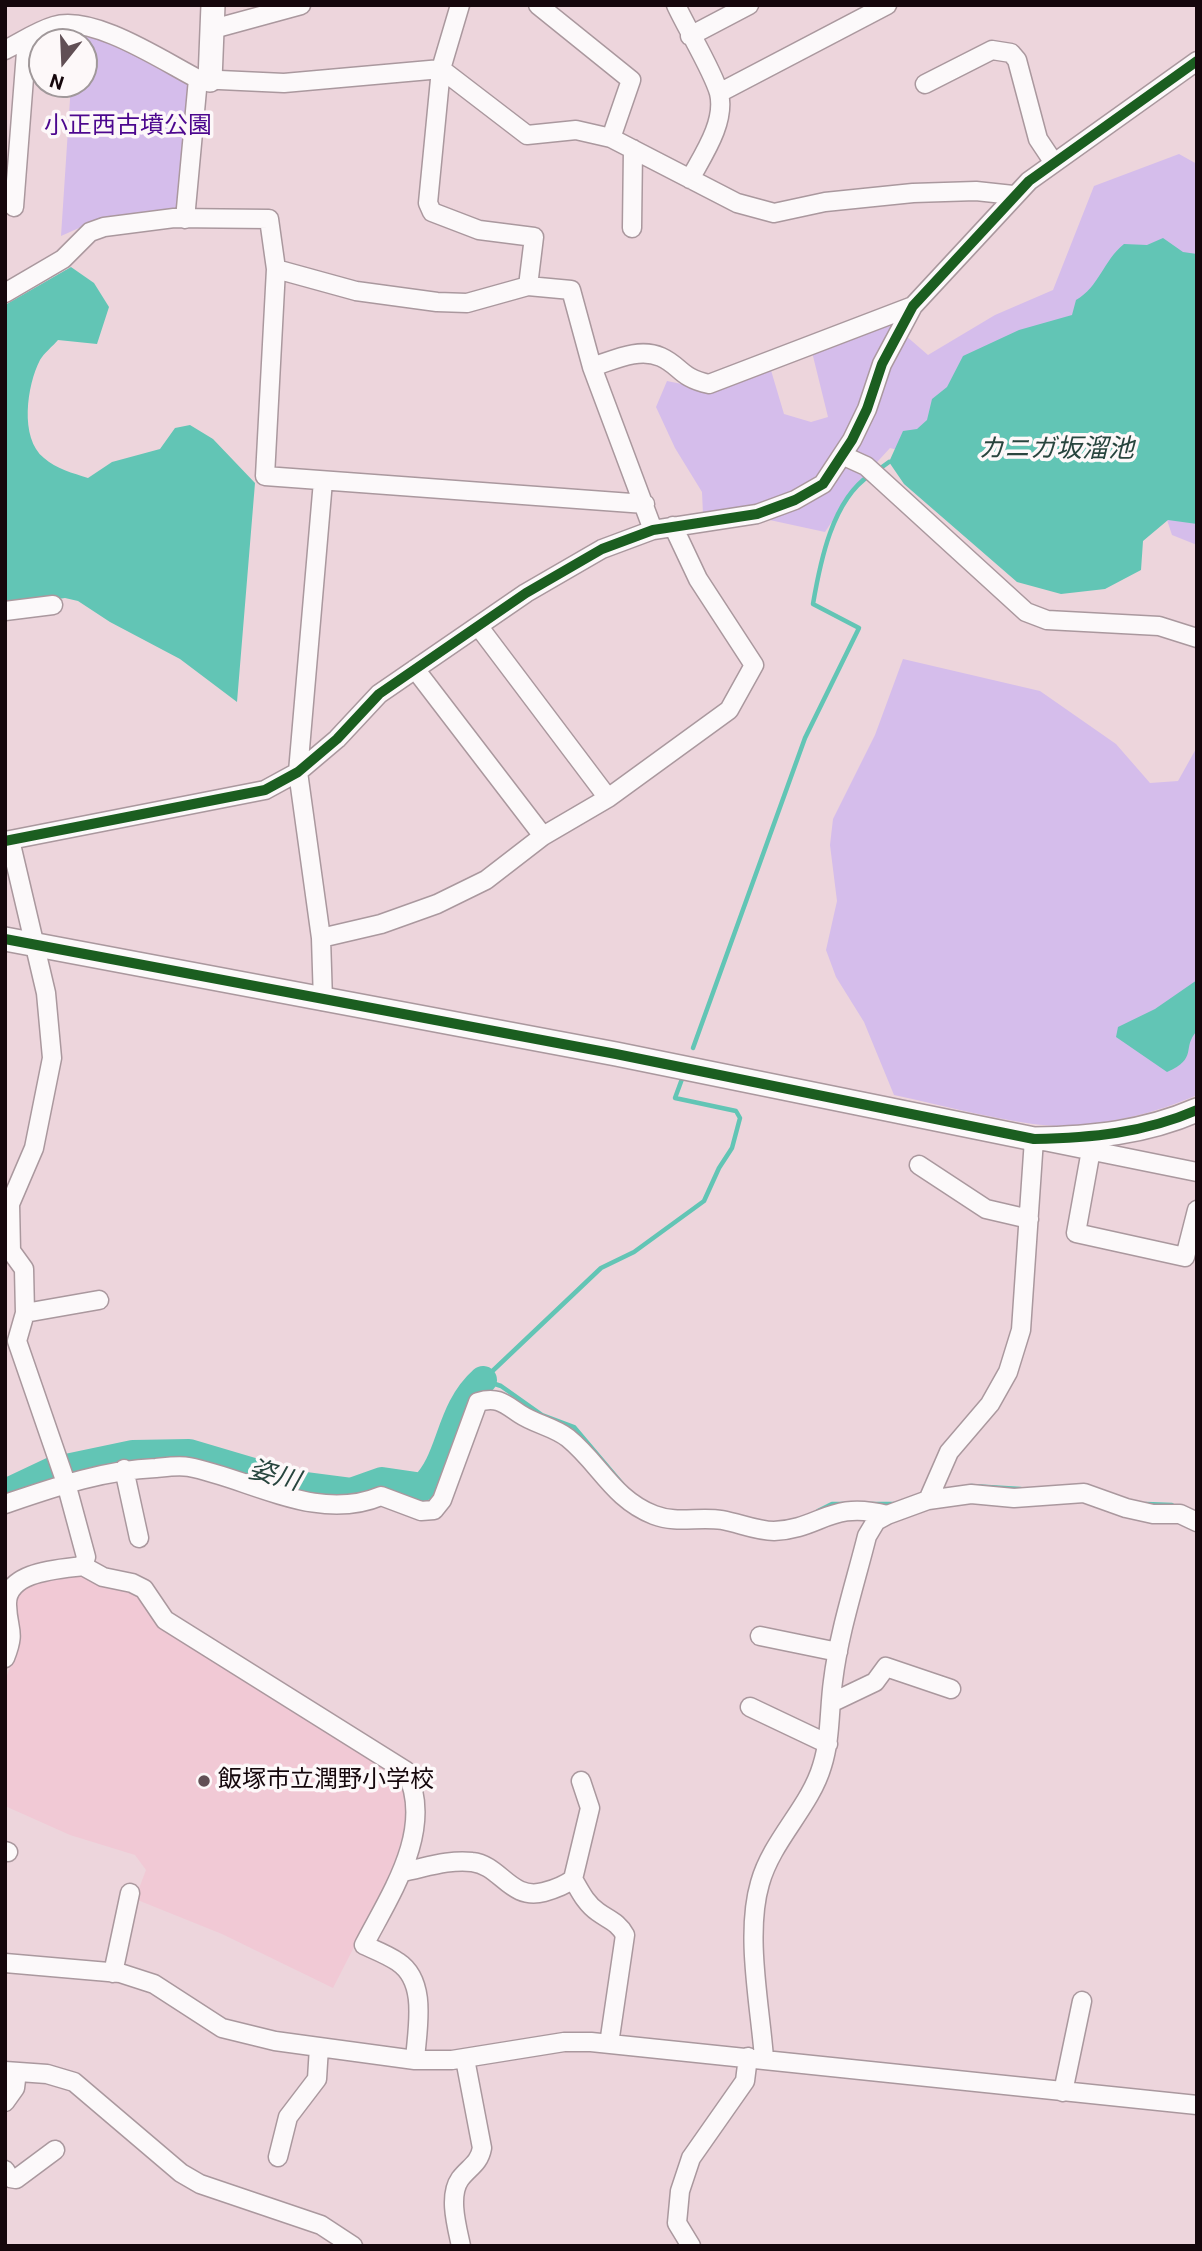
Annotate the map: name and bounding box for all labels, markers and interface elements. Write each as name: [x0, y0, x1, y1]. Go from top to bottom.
north arrow: [28, 28, 98, 98]
text: N: [47, 69, 67, 95]
park label: 小正西古墳公園: [44, 113, 212, 141]
water label: カニガ坂溜池: [978, 434, 1134, 466]
water label: 姿川: [245, 1455, 303, 1499]
place label: 飯塚市立潤野小学校: [218, 1767, 434, 1795]
marker: 飯塚市立潤野小学校: [196, 1773, 212, 1789]

